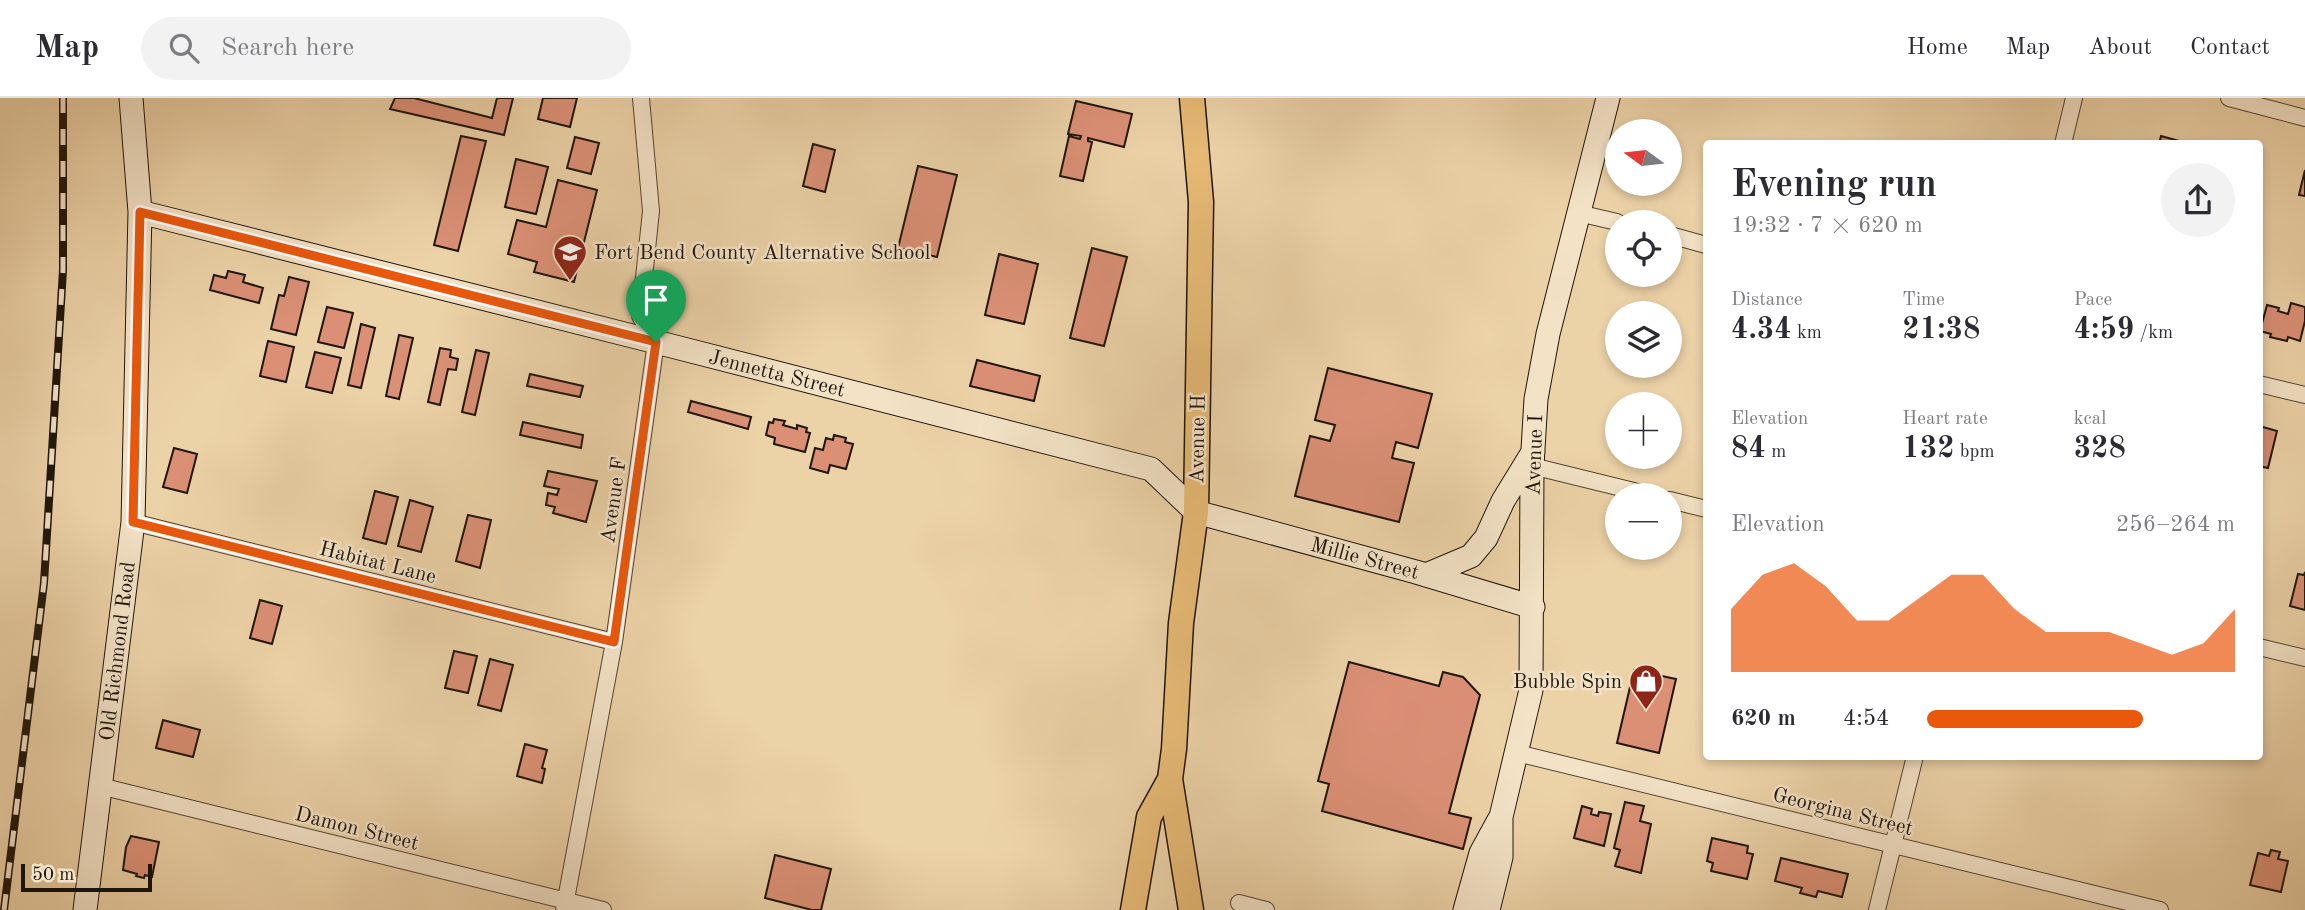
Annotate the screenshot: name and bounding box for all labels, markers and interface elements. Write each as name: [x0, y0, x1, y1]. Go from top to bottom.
search box: [141, 17, 631, 80]
icon: search: [165, 29, 203, 67]
text: Map: [35, 32, 99, 65]
text: Search here: [221, 35, 354, 61]
text: Home: [1907, 36, 1968, 60]
text: Map: [2006, 36, 2050, 60]
text: About: [2088, 36, 2152, 60]
text: Contact: [2190, 36, 2270, 60]
north arrow: [1605, 119, 1682, 196]
map controls: [1605, 119, 1682, 560]
button: share: [2161, 163, 2235, 237]
text: Evening run: [1731, 167, 1937, 205]
button: locate: [1605, 210, 1682, 287]
text: 19:32 · 7 × 620 m: [1731, 214, 1923, 237]
school or university icon: Fort Bend County Alternative School: [551, 233, 589, 282]
place label: Fort Bend County Alternative School: [594, 243, 931, 264]
pin: [626, 270, 686, 342]
icon: arrive: [637, 281, 675, 319]
text: Distance: [1731, 291, 1803, 310]
text: Time: [1902, 291, 1945, 310]
text: Pace: [2074, 291, 2112, 310]
button: layers: [1605, 301, 1682, 378]
text: 4.34: [1731, 315, 1792, 345]
text: 21:38: [1902, 315, 1980, 345]
text: 4:59: [2074, 315, 2134, 345]
text: km: [1792, 324, 1822, 343]
text: /km: [2134, 324, 2173, 343]
street label: Jennetta Street: [706, 347, 847, 402]
button: +: [1605, 392, 1682, 469]
street label: Avenue H: [1187, 394, 1210, 484]
text: Elevation: [1731, 410, 1808, 429]
text: Heart rate: [1902, 410, 1988, 429]
text: kcal: [2074, 410, 2106, 429]
street label: Avenue I: [1524, 414, 1547, 496]
text: 84: [1731, 434, 1766, 464]
text: 132: [1902, 434, 1955, 464]
text: 328: [2074, 434, 2126, 464]
text: m: [1766, 443, 1786, 462]
text: bpm: [1955, 443, 1995, 462]
street label: Avenue F: [598, 456, 631, 545]
button: −: [1605, 483, 1682, 560]
text: Elevation: [1731, 513, 1825, 536]
text: 256–264 m: [2116, 513, 2235, 536]
street label: Millie Street: [1308, 535, 1421, 584]
street label: Habitat Lane: [317, 539, 438, 588]
street label: Old Richmond Road: [97, 560, 140, 742]
shop icon: Bubble Spin: [1627, 662, 1665, 711]
place label: Bubble Spin: [1513, 672, 1622, 693]
text: 620 m: [1731, 707, 1796, 730]
text: 4:54: [1843, 707, 1889, 730]
street label: Georgina Street: [1770, 785, 1915, 840]
street label: Damon Street: [293, 804, 421, 855]
scale bar: [21, 861, 152, 893]
text: 50 m: [32, 866, 74, 885]

